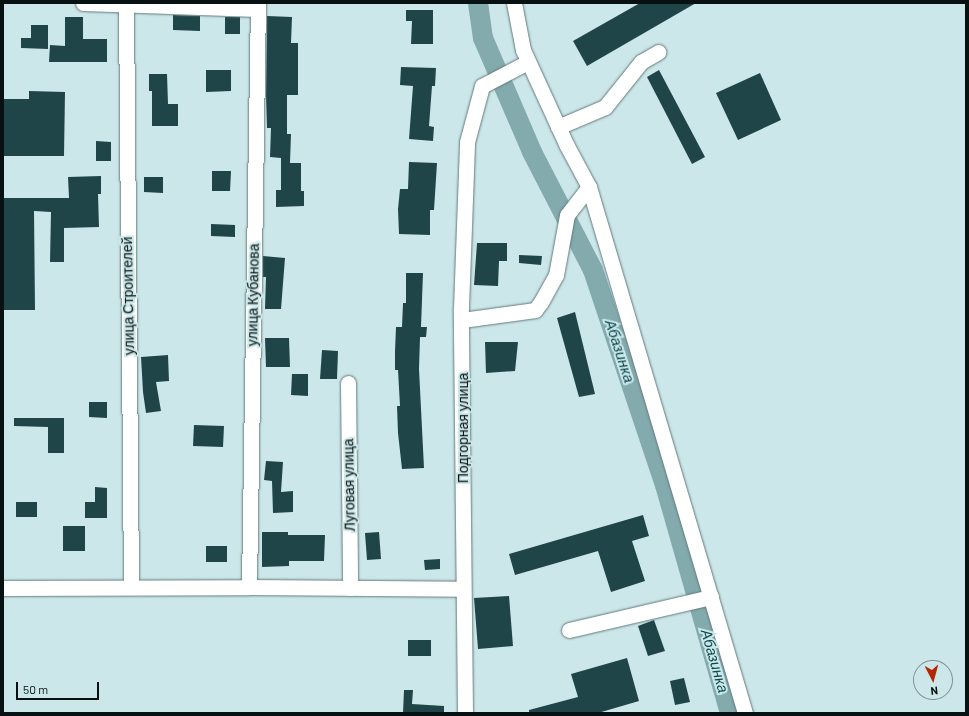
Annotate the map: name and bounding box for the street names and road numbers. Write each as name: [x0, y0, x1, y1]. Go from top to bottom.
street label: улица Строителей: [119, 237, 137, 355]
street label: улица Кубанова: [244, 244, 262, 346]
street label: Подгорная улица: [455, 373, 471, 483]
street label: Луговая улица: [340, 438, 358, 532]

